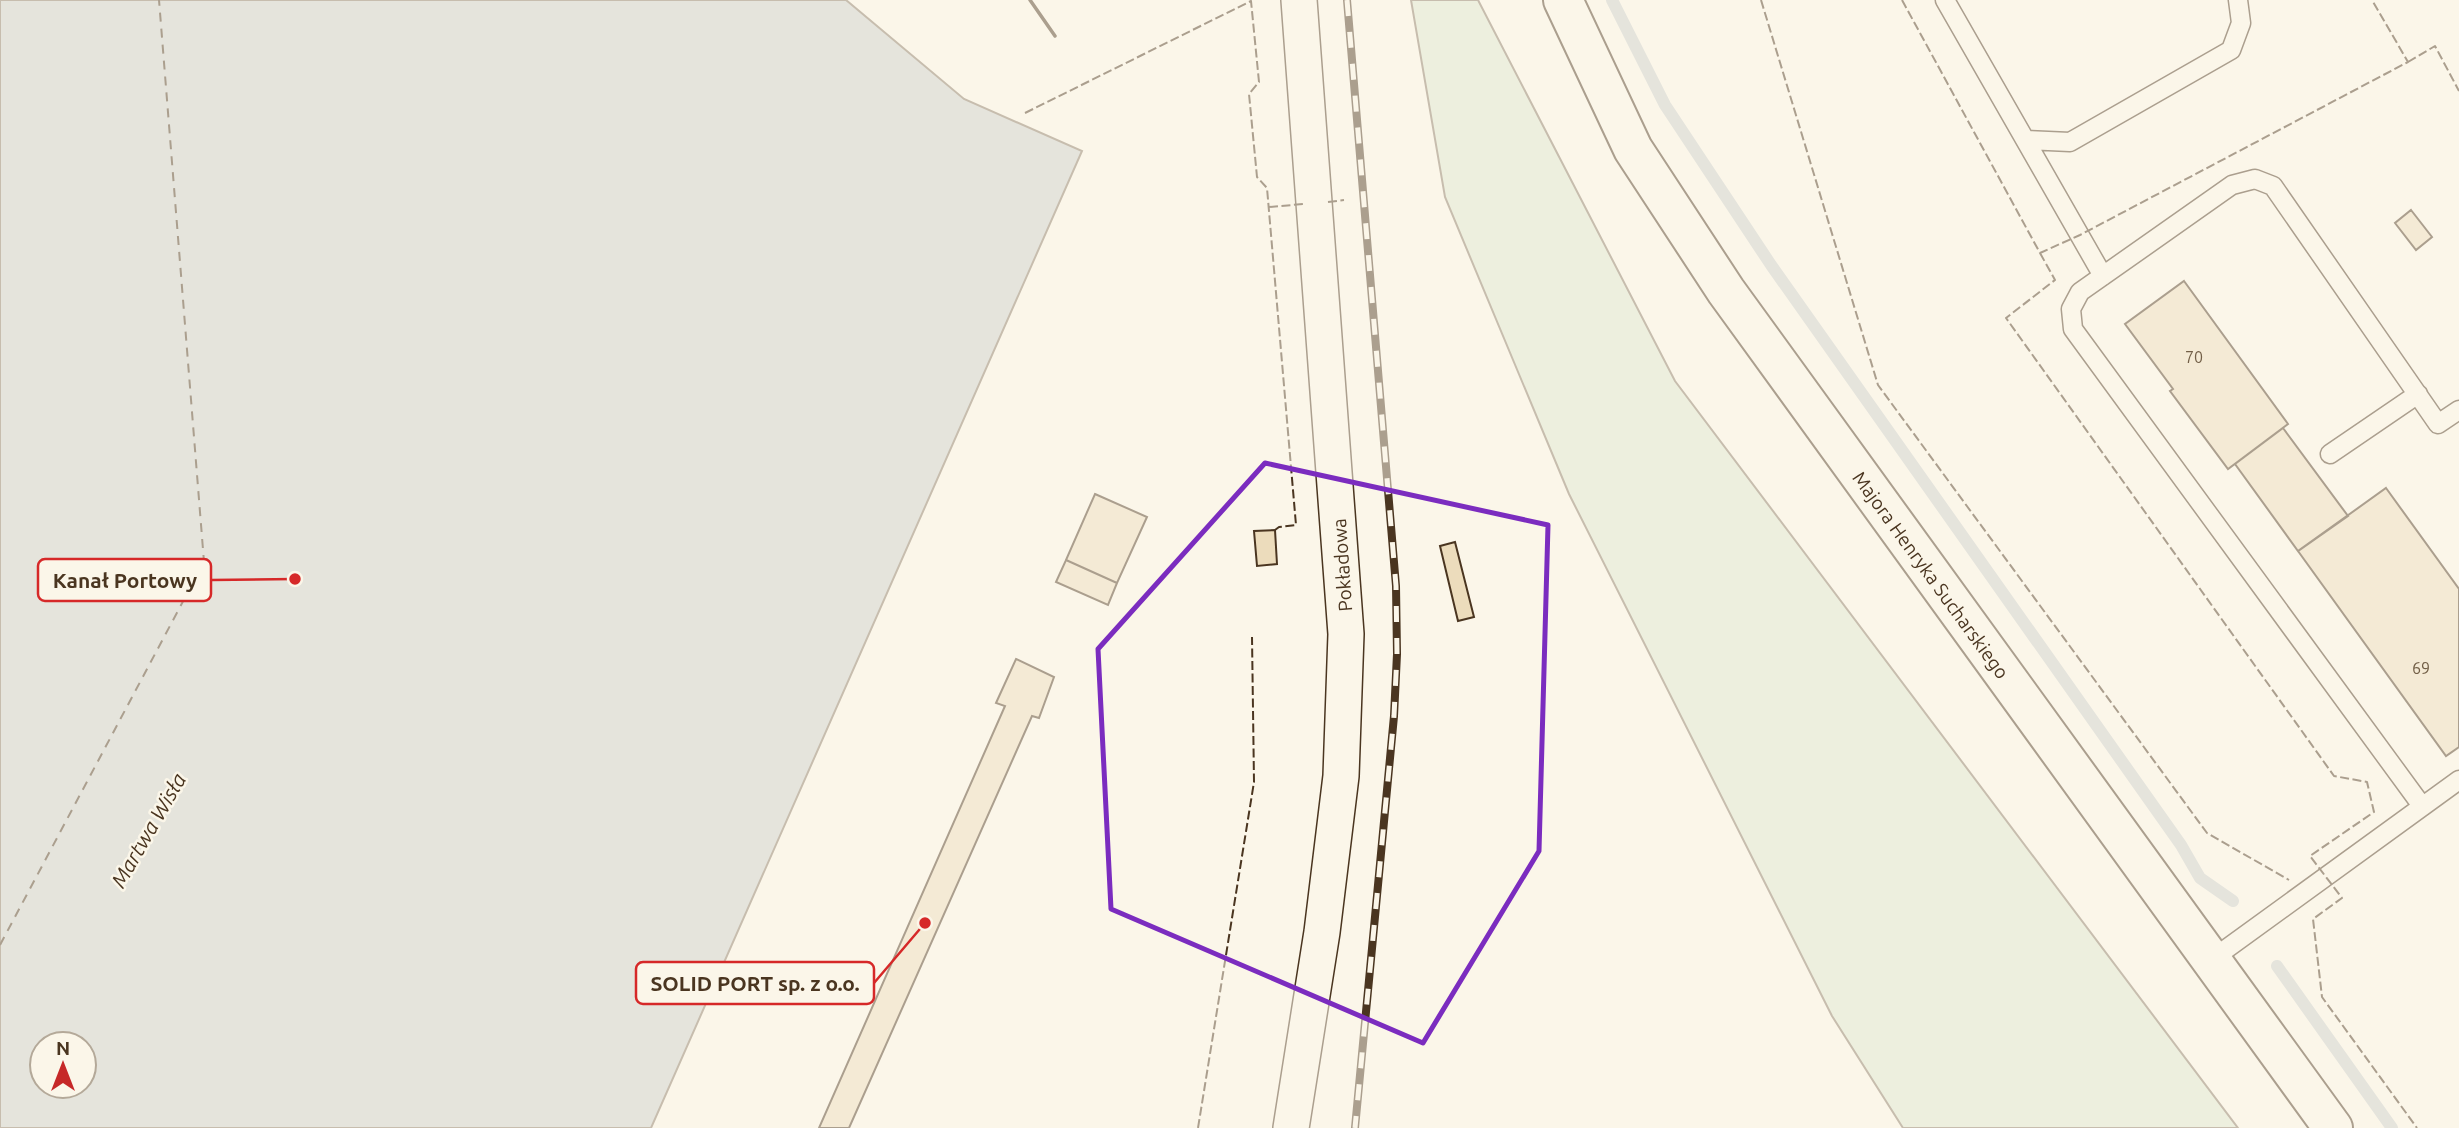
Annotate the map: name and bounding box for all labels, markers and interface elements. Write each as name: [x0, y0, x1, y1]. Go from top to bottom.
house number: 70: [2185, 348, 2203, 366]
street label: Majora Henryka Sucharskiego: [1848, 467, 2014, 683]
street label: Pokładowa: [1328, 518, 1356, 612]
callout: Kanał Portowy: [38, 559, 211, 601]
text: Kanał Portowy: [53, 568, 197, 592]
house number: 69: [2412, 659, 2430, 677]
water label: Martwa Wisła: [106, 769, 190, 891]
callout: SOLID PORT sp. z o.o.: [636, 962, 874, 1004]
text: SOLID PORT sp. z o.o.: [650, 971, 860, 995]
north arrow: [28, 1030, 98, 1100]
text: N: [56, 1037, 70, 1059]

